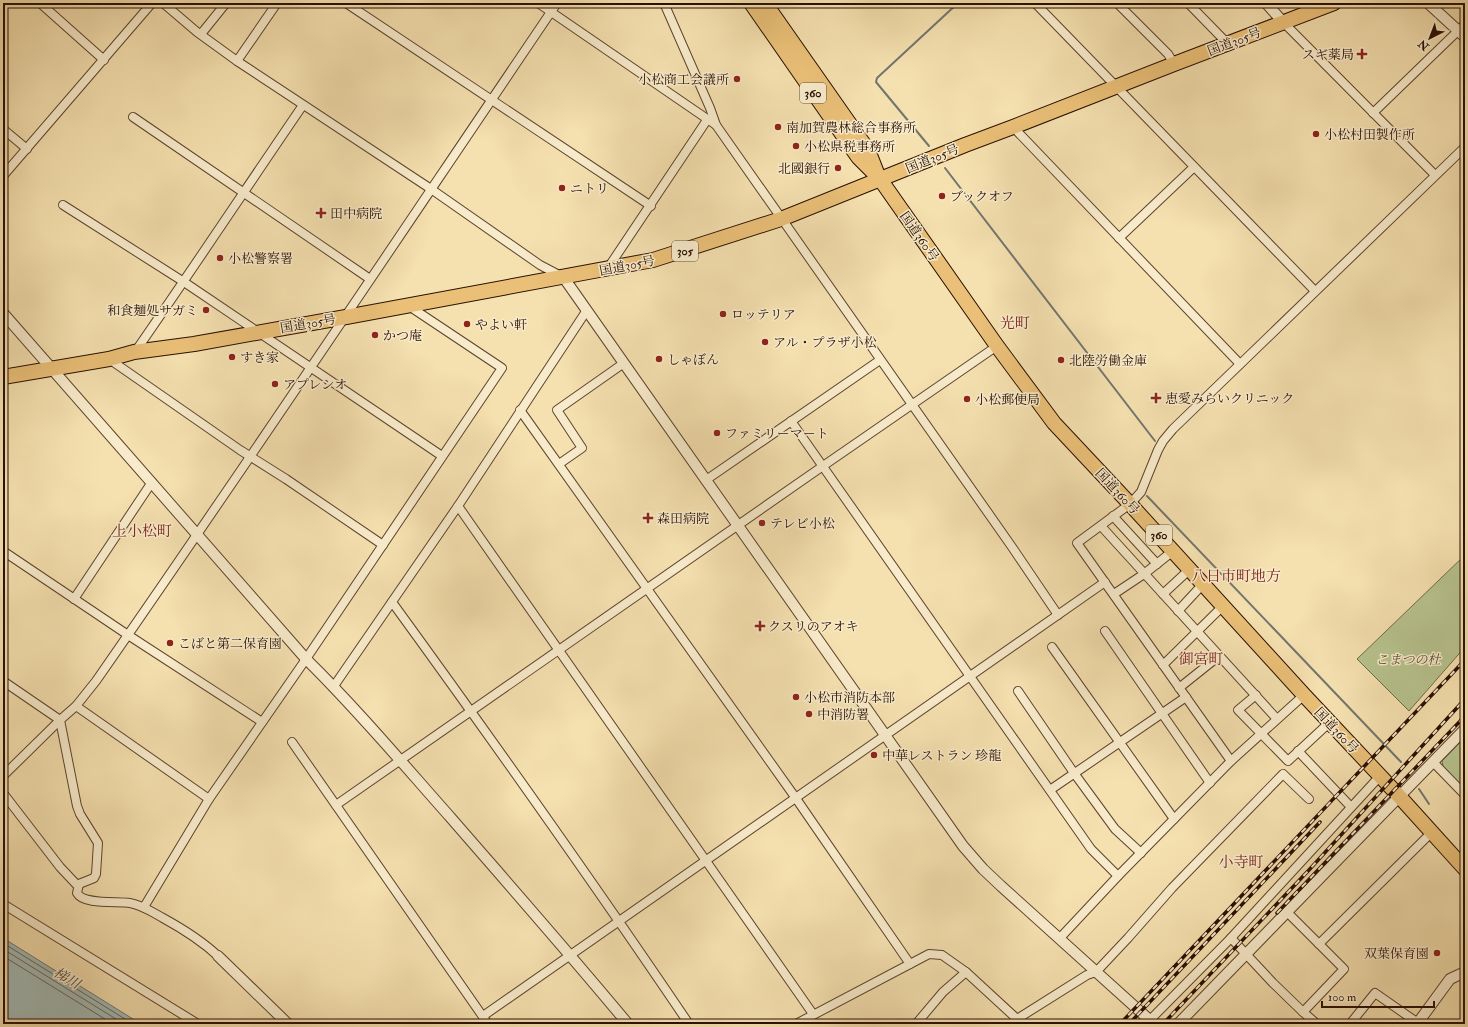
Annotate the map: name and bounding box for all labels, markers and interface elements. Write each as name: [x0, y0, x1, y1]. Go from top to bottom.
north arrow: [1410, 18, 1450, 58]
street label: 国道305号: [1205, 24, 1264, 60]
text: N: [1415, 36, 1432, 54]
place label: スギ薬局: [1302, 47, 1354, 63]
marker: スギ薬局: [1357, 49, 1367, 59]
place label: 小松商工会議所: [638, 72, 729, 88]
marker: 小松商工会議所: [732, 74, 742, 84]
road number: 360: [800, 83, 826, 103]
place label: 南加賀農林総合事務所: [786, 120, 916, 136]
marker: 南加賀農林総合事務所: [773, 122, 783, 132]
place label: 小松村田製作所: [1324, 127, 1415, 143]
marker: 小松村田製作所: [1311, 129, 1321, 139]
place label: 小松県税事務所: [804, 139, 895, 155]
marker: 小松県税事務所: [791, 141, 801, 151]
street label: 国道305号: [903, 141, 962, 177]
place label: 北國銀行: [778, 161, 830, 177]
marker: 北國銀行: [833, 163, 843, 173]
place label: ニトリ: [570, 181, 609, 197]
marker: ニトリ: [557, 183, 567, 193]
place label: ブックオフ: [950, 189, 1014, 205]
marker: ブックオフ: [937, 191, 947, 201]
place label: 田中病院: [330, 206, 382, 222]
marker: 田中病院: [315, 207, 327, 219]
street label: 国道360号: [896, 209, 942, 265]
road number: 305: [672, 241, 698, 261]
place label: 小松警察署: [228, 251, 293, 267]
marker: 小松警察署: [215, 253, 225, 263]
street label: 国道305号: [598, 253, 656, 279]
place label: 和食麺処サガミ: [107, 303, 198, 319]
marker: 和食麺処サガミ: [201, 305, 211, 315]
place label: ロッテリア: [731, 307, 796, 323]
marker: ロッテリア: [718, 309, 728, 319]
street label: 国道305号: [279, 311, 337, 337]
district label: 光町: [1000, 314, 1030, 333]
place label: やよい軒: [475, 317, 527, 333]
marker: やよい軒: [462, 319, 472, 329]
place label: かつ庵: [383, 328, 422, 344]
marker: かつ庵: [370, 330, 380, 340]
place label: アル・プラザ小松: [773, 335, 876, 351]
marker: アル・プラザ小松: [760, 337, 770, 347]
place label: すき家: [240, 350, 279, 366]
marker: すき家: [227, 352, 237, 362]
place label: しゃぼん: [667, 352, 719, 368]
place label: 北陸労働金庫: [1069, 353, 1147, 369]
marker: しゃぼん: [654, 354, 664, 364]
marker: 北陸労働金庫: [1056, 355, 1066, 365]
place label: アプレシオ: [283, 377, 347, 393]
marker: アプレシオ: [270, 379, 280, 389]
place label: 恵愛みらいクリニック: [1165, 391, 1294, 407]
place label: 小松郵便局: [975, 392, 1040, 408]
marker: 恵愛みらいクリニック: [1150, 392, 1162, 404]
marker: 小松郵便局: [962, 394, 972, 404]
place label: ファミリーマート: [725, 426, 829, 442]
marker: ファミリーマート: [712, 428, 722, 438]
street label: 国道360号: [1092, 465, 1143, 518]
place label: 森田病院: [657, 511, 709, 527]
marker: 森田病院: [642, 512, 654, 524]
place label: テレビ小松: [770, 516, 835, 532]
marker: テレビ小松: [757, 518, 767, 528]
district label: 上小松町: [112, 522, 172, 541]
road number: 360: [1146, 525, 1172, 545]
district label: 八日市町地方: [1191, 567, 1281, 586]
place label: クスリのアオキ: [768, 619, 859, 635]
marker: クスリのアオキ: [755, 621, 765, 631]
place label: こばと第二保育園: [178, 636, 282, 652]
marker: こばと第二保育園: [165, 638, 175, 648]
district label: 御宮町: [1178, 650, 1224, 669]
park label: こまつの杜: [1375, 652, 1441, 668]
place label: 小松市消防本部: [804, 690, 895, 706]
marker: 小松市消防本部: [791, 692, 801, 702]
street label: 国道360号: [1311, 704, 1362, 757]
place label: 中消防署: [817, 707, 869, 723]
marker: 中消防署: [804, 709, 814, 719]
place label: 中華レストラン 珍龍: [882, 748, 1001, 764]
marker: 中華レストラン 珍龍: [869, 750, 879, 760]
district label: 小寺町: [1218, 853, 1264, 872]
place label: 双葉保育園: [1364, 946, 1429, 962]
marker: 双葉保育園: [1432, 948, 1442, 958]
water label: 梯川: [50, 964, 85, 994]
scale bar: [1322, 983, 1434, 1009]
text: 100 m: [1328, 990, 1357, 1005]

